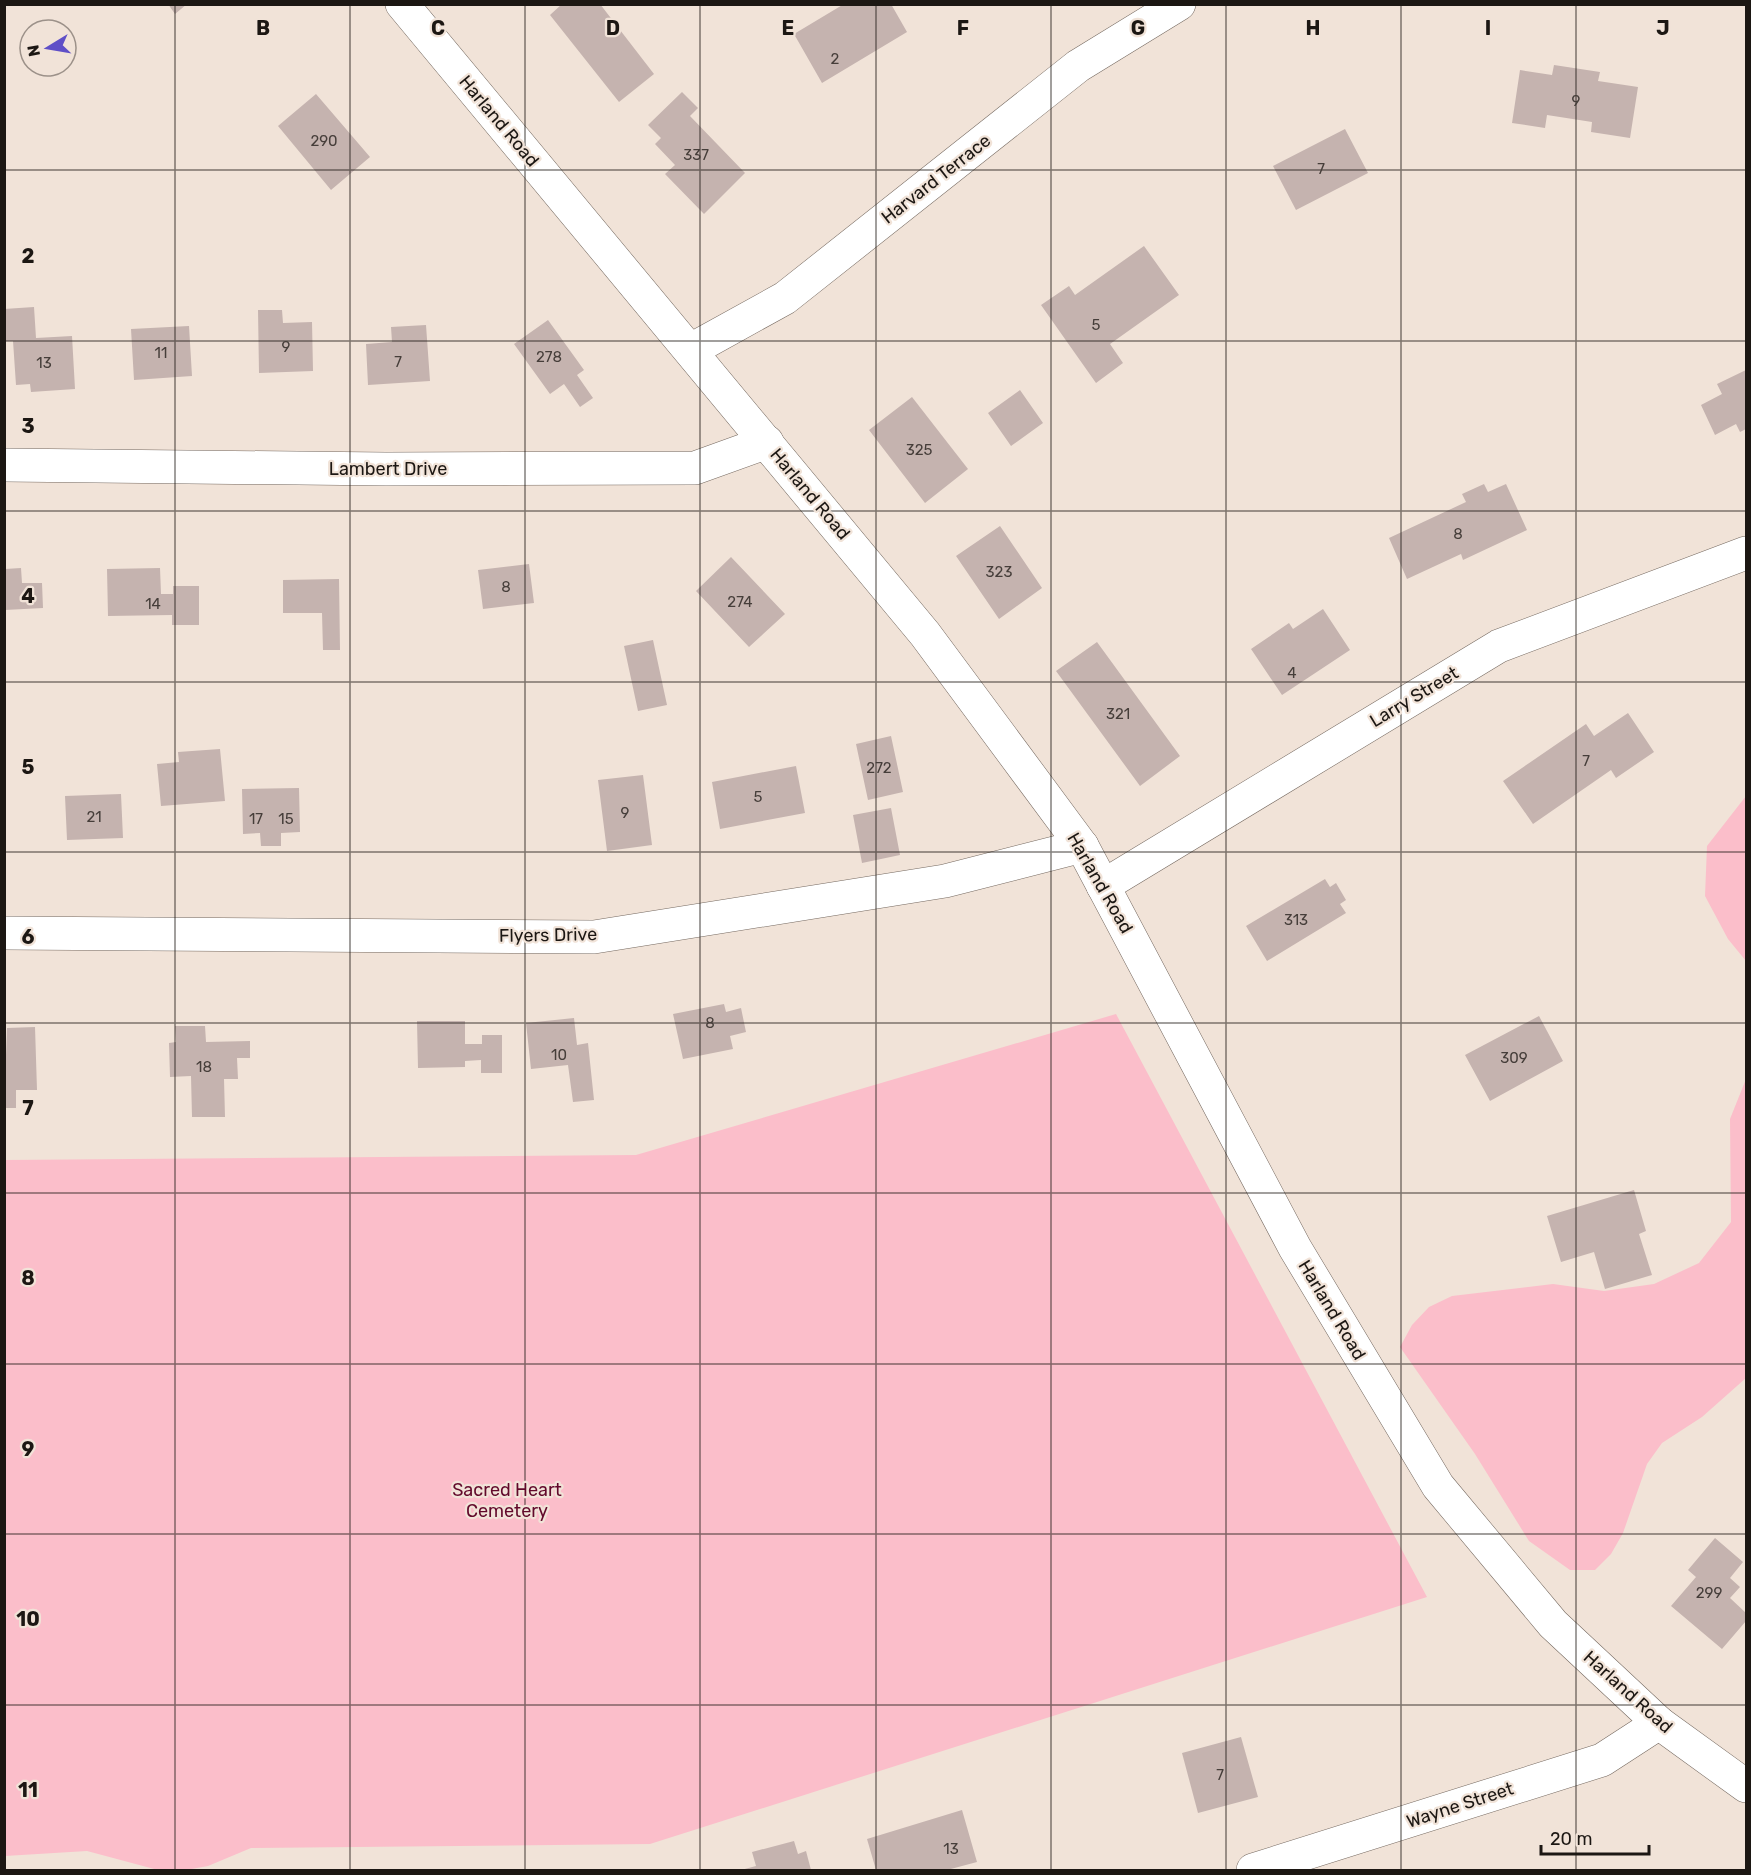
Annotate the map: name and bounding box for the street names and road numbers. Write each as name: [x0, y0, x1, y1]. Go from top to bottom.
street label: Harland Road: [454, 71, 544, 171]
street label: Harvard Terrace: [877, 129, 995, 229]
street label: Harland Road: [765, 444, 855, 544]
street label: Lambert Drive: [329, 458, 447, 480]
street label: Larry Street: [1366, 662, 1462, 732]
street label: Harland Road: [1062, 829, 1138, 937]
street label: Flyers Drive: [499, 923, 597, 947]
street label: Harland Road: [1294, 1256, 1370, 1364]
street label: Harland Road: [1579, 1646, 1677, 1738]
street label: Wayne Street: [1404, 1777, 1516, 1833]

